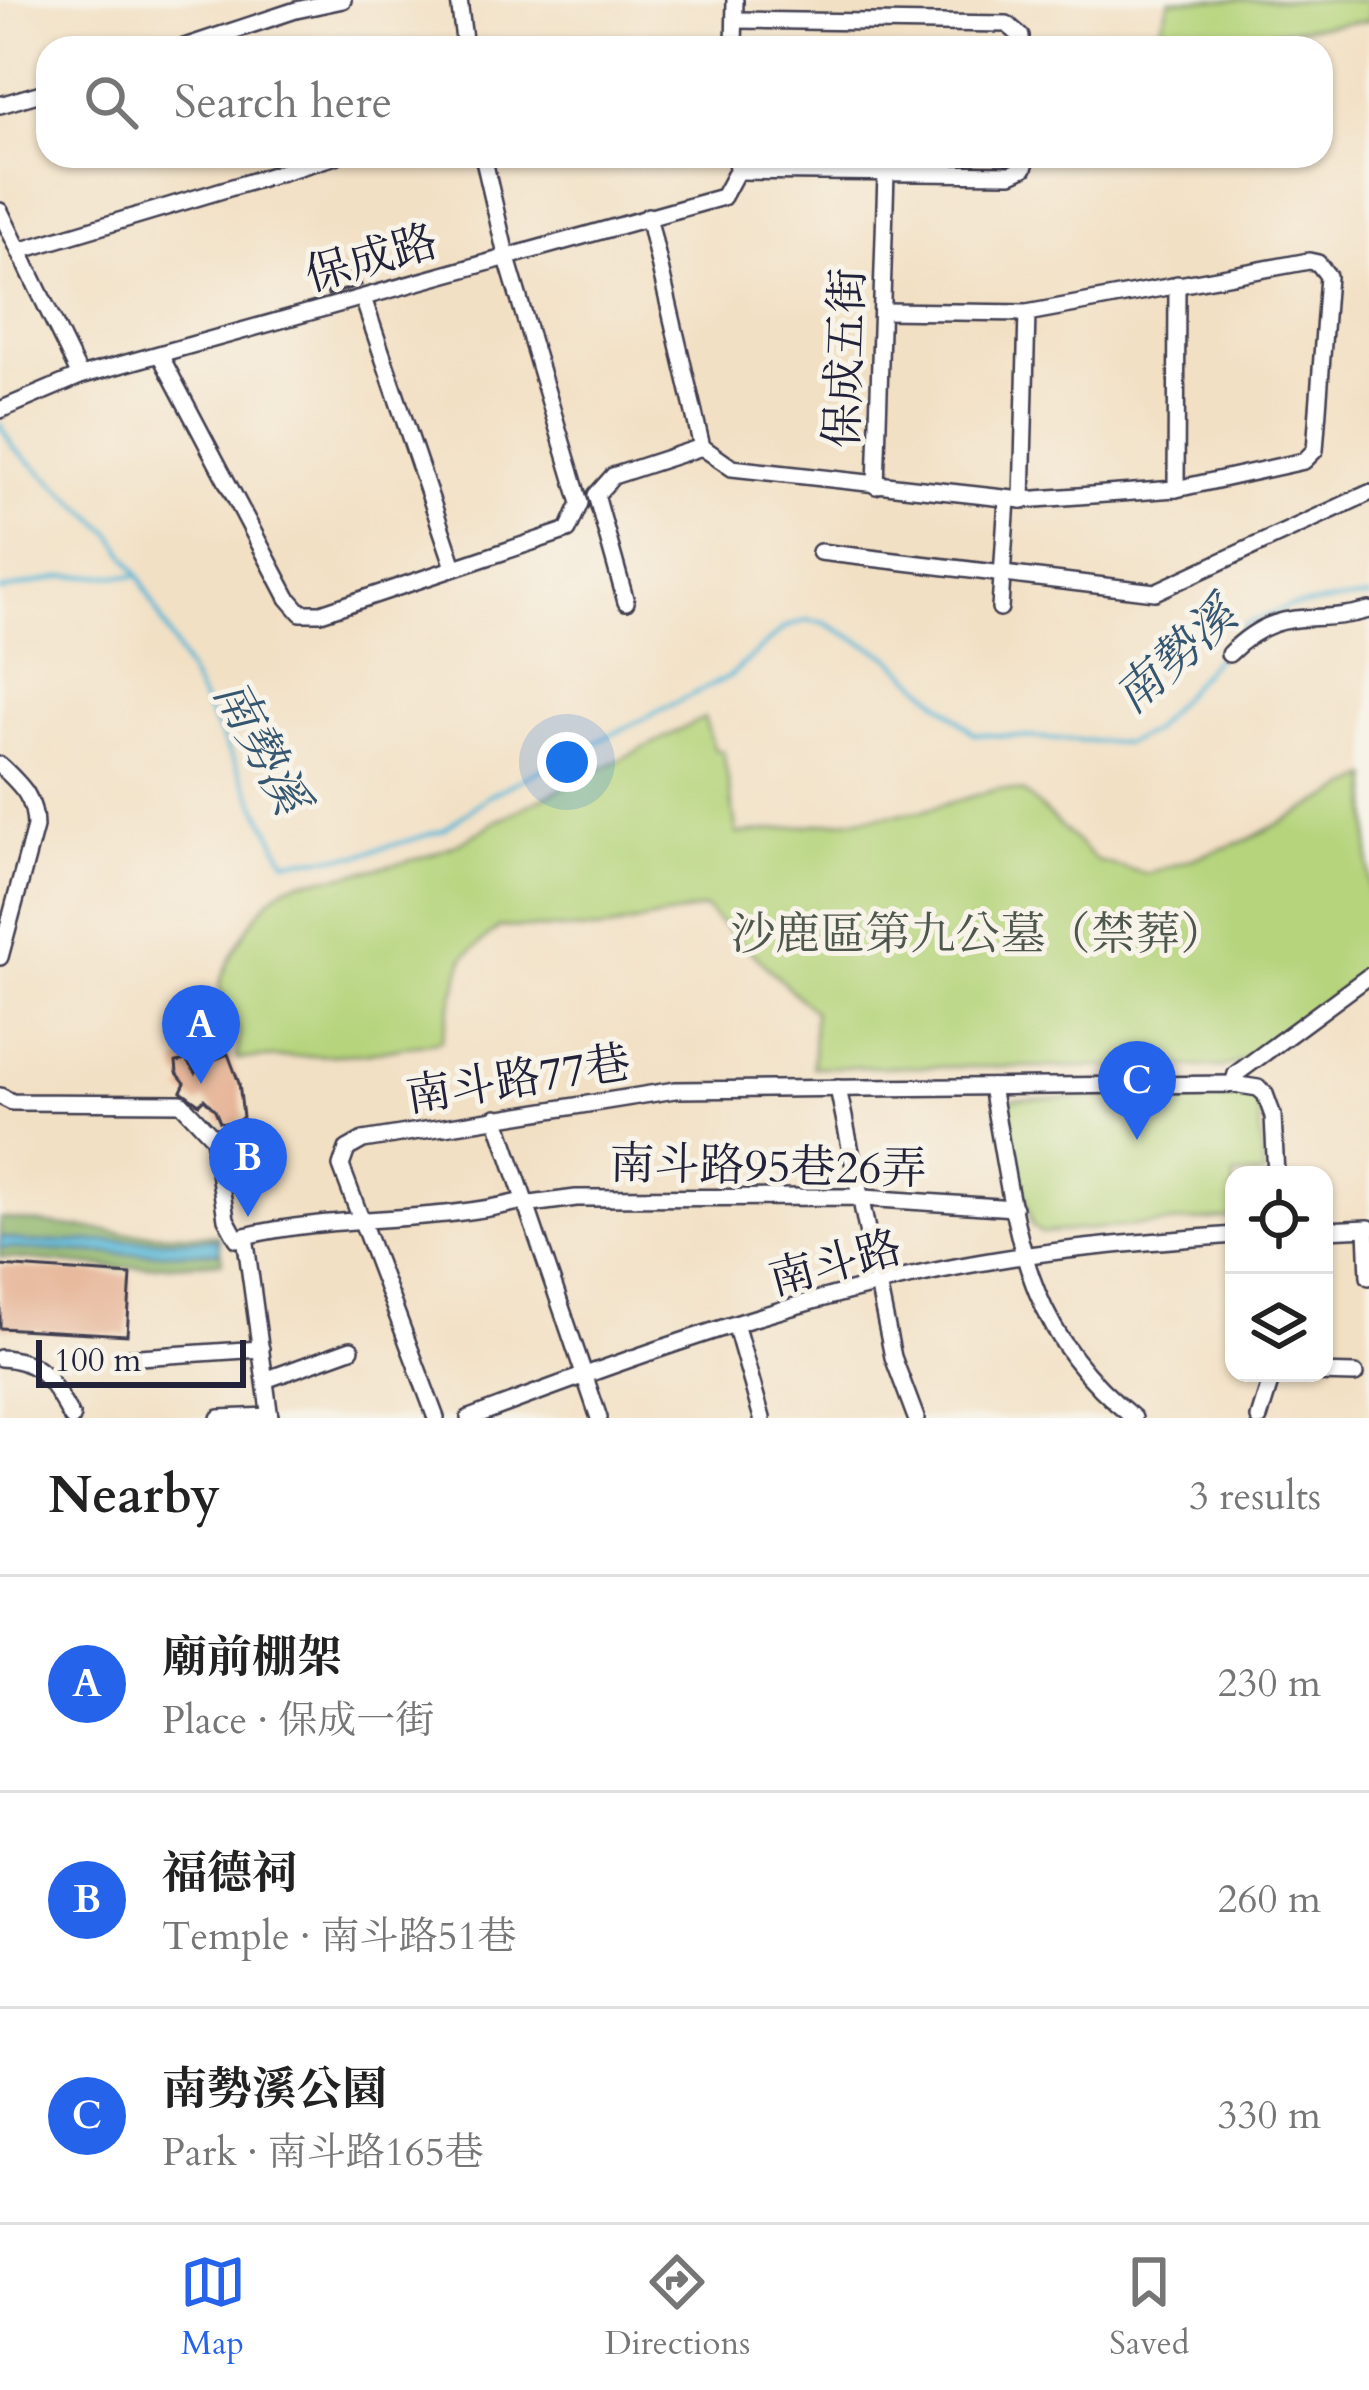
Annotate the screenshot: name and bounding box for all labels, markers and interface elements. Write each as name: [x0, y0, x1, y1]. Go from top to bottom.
search box: [36, 36, 1333, 168]
icon: search: [78, 69, 144, 135]
text: Search here: [174, 72, 392, 133]
street label: 保成路: [298, 211, 445, 306]
street label: 保成五街: [812, 267, 879, 449]
water label: 南勢溪: [1101, 580, 1255, 728]
water label: 南勢溪: [198, 668, 326, 830]
your location: [537, 732, 597, 792]
park label: 沙鹿區第九公墓（禁葬）: [730, 904, 1226, 965]
pin: A: [162, 985, 240, 1084]
street label: 南斗路77巷: [402, 1032, 635, 1127]
pin: C: [1098, 1041, 1176, 1140]
pin: B: [209, 1118, 287, 1217]
street label: 南斗路95巷26弄: [609, 1133, 927, 1200]
map controls: [1225, 1166, 1333, 1382]
button: locate: [1225, 1166, 1333, 1274]
street label: 南斗路: [762, 1217, 908, 1310]
button: layers: [1225, 1274, 1333, 1382]
scale bar: [36, 1334, 246, 1387]
text: 100 m: [54, 1338, 141, 1383]
text: Nearby: [48, 1461, 220, 1531]
text: 3 results: [1189, 1470, 1321, 1523]
text: 廟前棚架: [162, 1627, 342, 1688]
text: A: [72, 1657, 102, 1710]
text: 230 m: [1218, 1657, 1321, 1710]
text: Place · 保成一街: [162, 1694, 434, 1747]
text: 福德祠: [162, 1843, 297, 1904]
text: B: [73, 1873, 101, 1926]
text: 260 m: [1218, 1873, 1321, 1926]
text: Temple · 南斗路51巷: [162, 1910, 517, 1963]
text: 南勢溪公園: [162, 2059, 387, 2120]
text: C: [72, 2089, 102, 2142]
text: 330 m: [1218, 2089, 1321, 2142]
text: Park · 南斗路165巷: [162, 2126, 484, 2179]
tab: Map: [180, 2249, 246, 2366]
tab: Directions: [605, 2249, 750, 2366]
tab: Saved: [1109, 2249, 1189, 2366]

